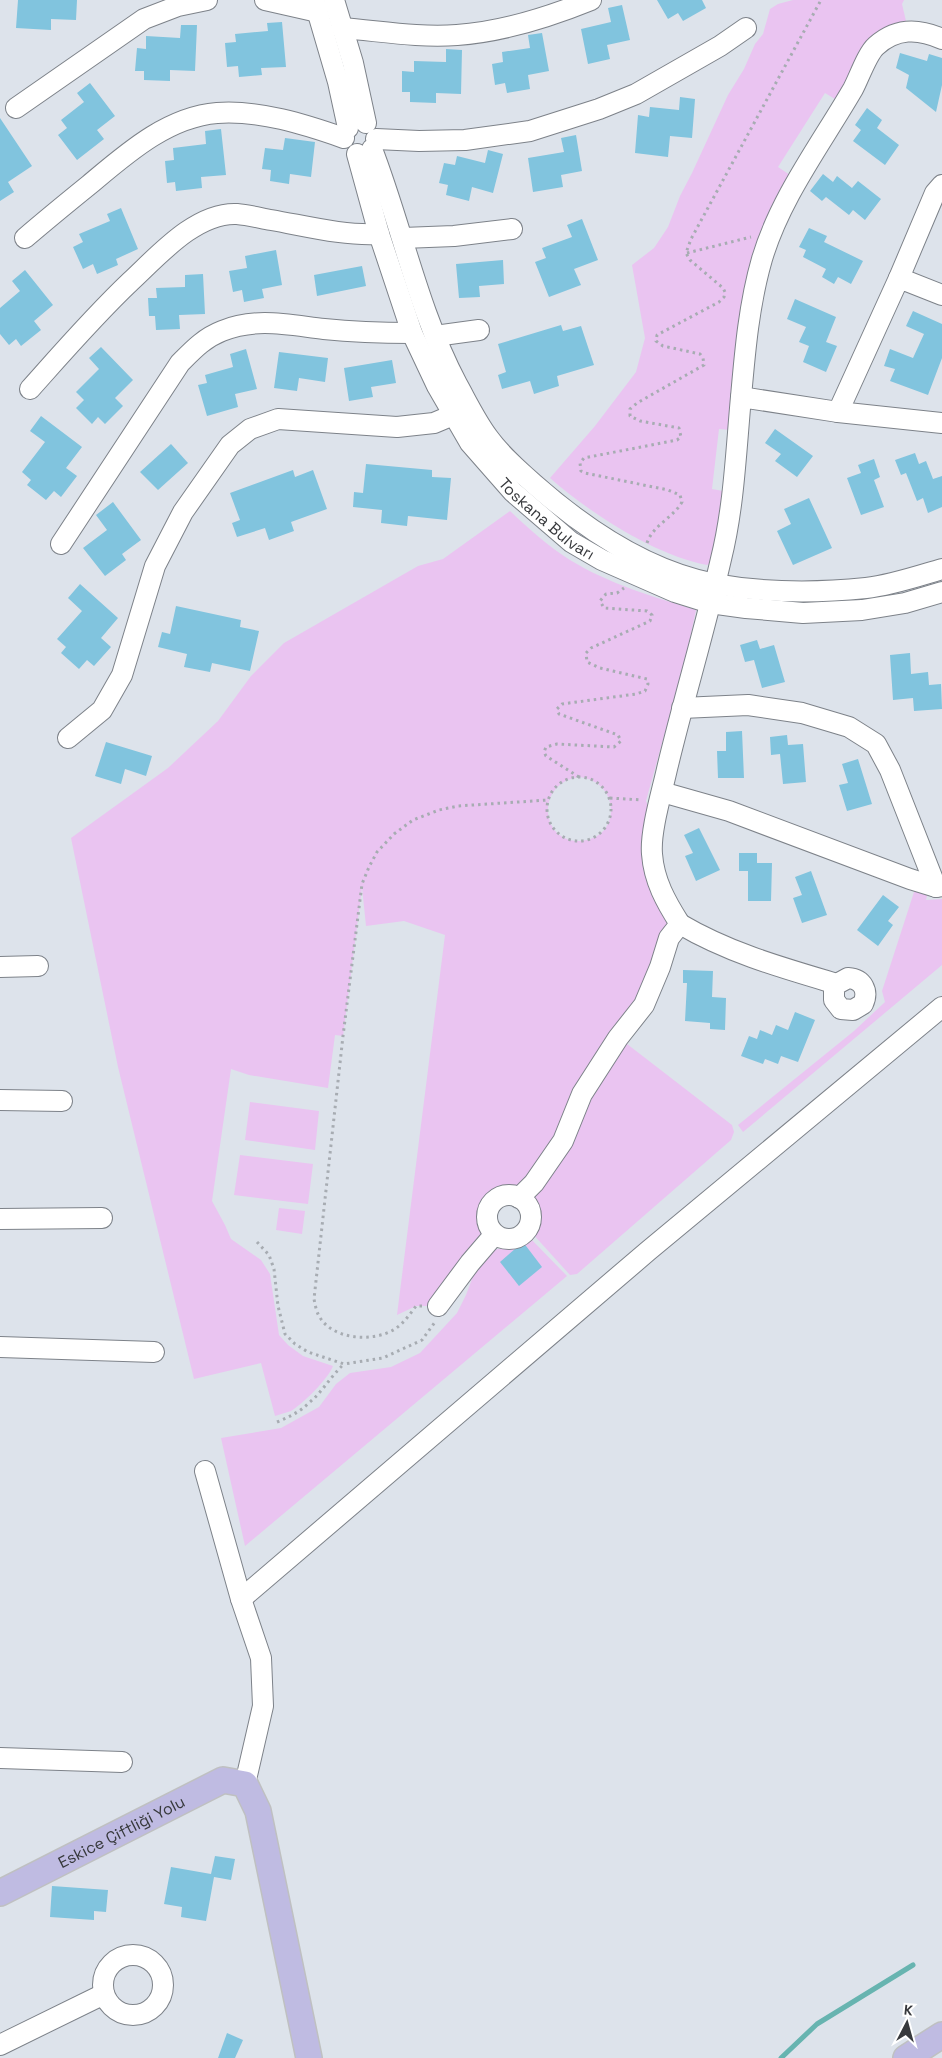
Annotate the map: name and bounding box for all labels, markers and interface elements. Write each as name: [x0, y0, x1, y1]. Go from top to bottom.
street label: Toskana Bulvarı: [494, 473, 599, 564]
street label: Eskice Çiftliği Yolu: [54, 1791, 188, 1872]
north arrow: [882, 1998, 932, 2048]
text: K: [903, 2001, 914, 2020]

